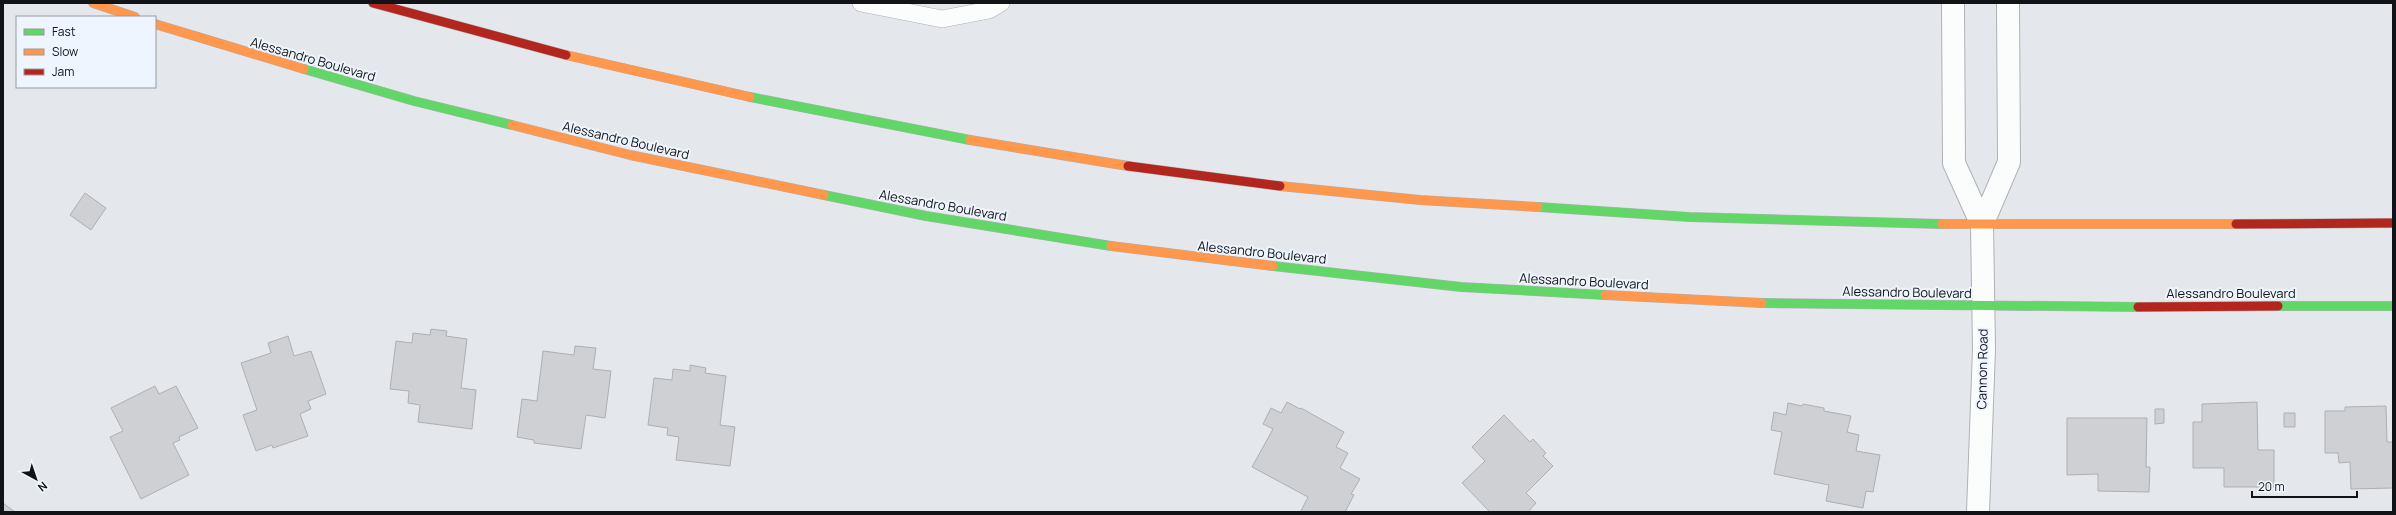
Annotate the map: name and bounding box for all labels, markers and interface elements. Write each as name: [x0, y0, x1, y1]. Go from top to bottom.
legend: [16, 16, 156, 88]
text: Fast: [52, 23, 76, 40]
street label: Alessandro Boulevard: [248, 33, 378, 85]
text: Slow: [52, 43, 78, 60]
text: Jam: [52, 63, 74, 80]
street label: Alessandro Boulevard: [561, 117, 691, 163]
street label: Alessandro Boulevard: [878, 185, 1008, 225]
street label: Alessandro Boulevard: [1197, 236, 1327, 268]
street label: Alessandro Boulevard: [1519, 269, 1649, 293]
street label: Alessandro Boulevard: [1842, 282, 1972, 302]
street label: Alessandro Boulevard: [2166, 284, 2296, 302]
street label: Cannon Road: [1972, 328, 1992, 410]
north arrow: [16, 459, 56, 499]
scale bar: [2252, 473, 2357, 499]
text: 20 m: [2258, 478, 2285, 495]
text: N: [35, 479, 51, 495]

